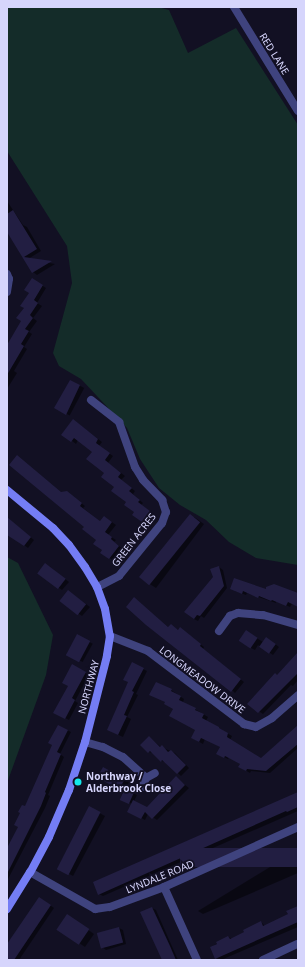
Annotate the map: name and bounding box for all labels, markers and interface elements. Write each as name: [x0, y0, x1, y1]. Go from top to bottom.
street label: RED LANE: [257, 31, 291, 77]
street label: GREEN ACRES: [109, 511, 159, 569]
street label: LONGMEADOW DRIVE: [157, 644, 247, 716]
street label: NORTHWAY: [76, 659, 102, 715]
place label: Northway / Alderbrook Close: [86, 770, 171, 794]
marker: Northway / Alderbrook Close: [73, 777, 83, 787]
street label: LYNDALE ROAD: [124, 858, 196, 896]

